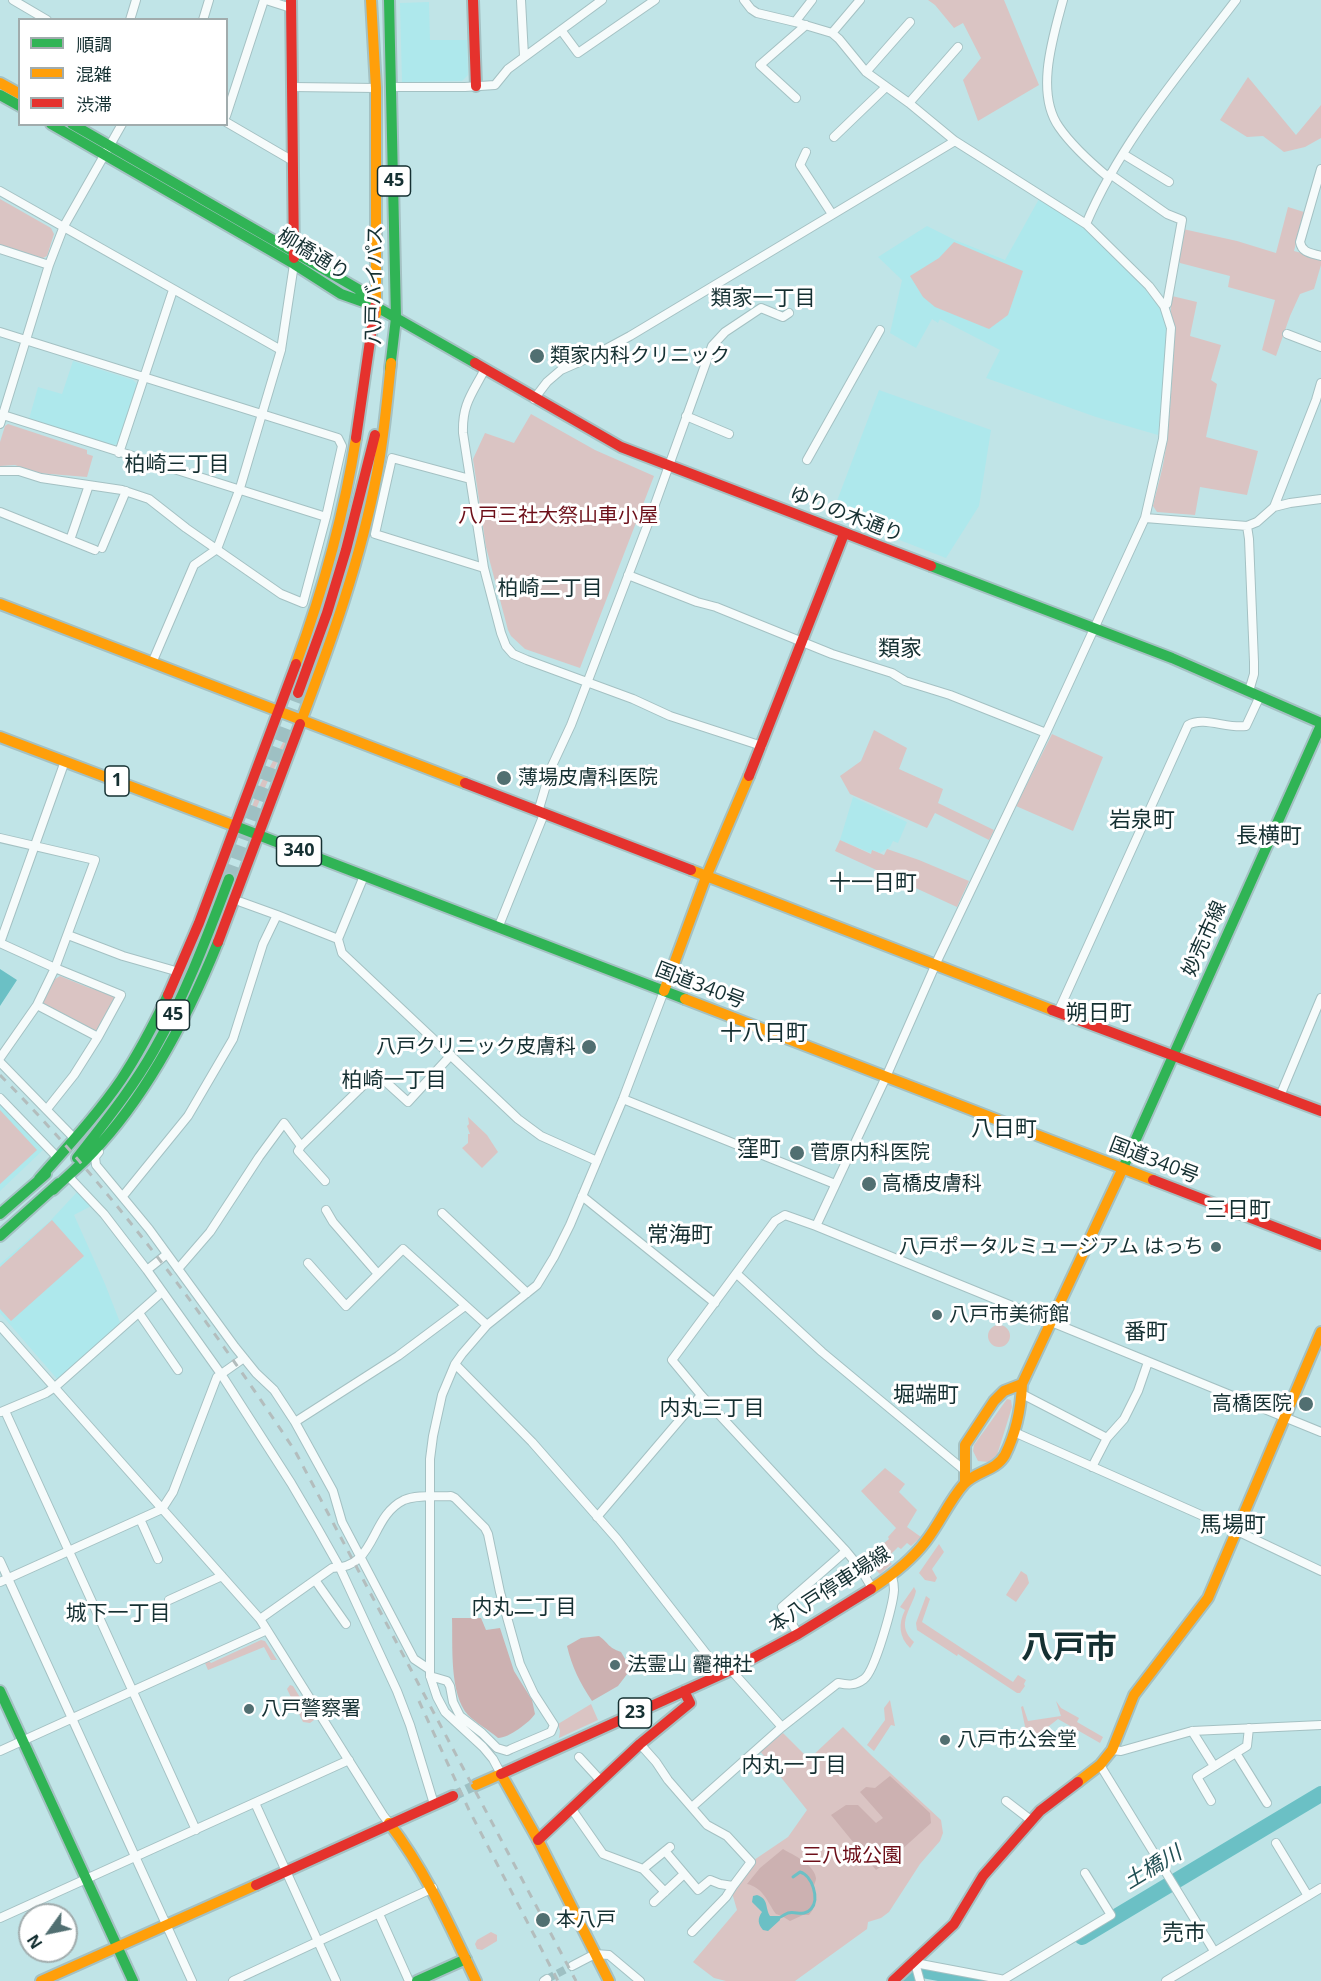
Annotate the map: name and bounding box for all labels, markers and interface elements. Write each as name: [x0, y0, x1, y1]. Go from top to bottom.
legend: [18, 18, 228, 126]
text: 順調: [76, 32, 112, 56]
text: 混雑: [76, 62, 112, 86]
text: 渋滞: [76, 92, 112, 116]
road number: 45: [378, 166, 410, 196]
street label: 柳橋通り: [273, 224, 353, 286]
street label: 八戸バイパス: [362, 225, 388, 345]
district label: 類家一丁目: [711, 286, 815, 312]
place label: 類家内科クリニック: [550, 344, 730, 368]
marker: 類家内科クリニック: [528, 347, 546, 365]
district label: 柏崎三丁目: [125, 452, 229, 478]
street label: ゆりの木通り: [786, 482, 906, 548]
park label: 八戸三社大祭山車小屋: [458, 504, 658, 528]
district label: 柏崎二丁目: [498, 576, 602, 602]
district label: 類家: [878, 637, 922, 663]
road number: 1: [105, 766, 129, 796]
place label: 薄場皮膚科医院: [518, 766, 658, 790]
marker: 薄場皮膚科医院: [495, 769, 513, 787]
district label: 岩泉町: [1109, 808, 1175, 834]
district label: 長横町: [1236, 824, 1302, 850]
road number: 340: [276, 836, 322, 866]
district label: 十一日町: [829, 871, 917, 897]
street label: 妙売市線: [1178, 898, 1232, 980]
street label: 国道340号: [652, 958, 748, 1014]
road number: 45: [156, 1000, 190, 1030]
district label: 朔日町: [1066, 1001, 1132, 1027]
district label: 十八日町: [720, 1021, 808, 1047]
place label: 八戸クリニック皮膚科: [376, 1035, 576, 1059]
marker: 八戸クリニック皮膚科: [580, 1038, 598, 1056]
district label: 柏崎一丁目: [342, 1068, 446, 1094]
district label: 八日町: [971, 1117, 1037, 1143]
street label: 国道340号: [1106, 1133, 1202, 1189]
district label: 窪町: [737, 1137, 781, 1163]
place label: 菅原内科医院: [810, 1141, 930, 1165]
marker: 菅原内科医院: [788, 1144, 806, 1162]
place label: 高橋皮膚科: [882, 1172, 982, 1196]
marker: 高橋皮膚科: [860, 1175, 878, 1193]
district label: 三日町: [1205, 1198, 1271, 1224]
district label: 常海町: [647, 1223, 713, 1249]
place label: 八戸ポータルミュージアム はっち: [899, 1235, 1204, 1259]
marker: 八戸ポータルミュージアム はっち: [1209, 1240, 1223, 1254]
place label: 八戸市美術館: [949, 1303, 1069, 1327]
marker: 八戸市美術館: [930, 1308, 944, 1322]
district label: 番町: [1124, 1320, 1168, 1346]
district label: 堀端町: [893, 1383, 959, 1409]
place label: 高橋医院: [1212, 1392, 1292, 1416]
marker: 高橋医院: [1297, 1395, 1315, 1413]
district label: 内丸三丁目: [660, 1396, 764, 1422]
district label: 馬場町: [1200, 1513, 1266, 1539]
street label: 本八戸停車場線: [765, 1542, 895, 1638]
district label: 内丸二丁目: [472, 1595, 576, 1621]
district label: 城下一丁目: [66, 1601, 170, 1627]
district label: 八戸市: [1021, 1630, 1117, 1668]
place label: 法霊山 龗神社: [627, 1653, 752, 1677]
marker: 法霊山 龗神社: [608, 1658, 622, 1672]
place label: 八戸警察署: [261, 1697, 361, 1721]
road number: 23: [618, 1698, 652, 1728]
marker: 八戸警察署: [242, 1702, 256, 1716]
place label: 八戸市公会堂: [957, 1728, 1077, 1752]
marker: 八戸市公会堂: [938, 1733, 952, 1747]
district label: 内丸一丁目: [742, 1753, 846, 1779]
water label: 土橋川: [1120, 1841, 1186, 1895]
park label: 三八城公園: [802, 1844, 902, 1868]
north arrow: [18, 1903, 78, 1963]
place label: 本八戸: [556, 1908, 616, 1932]
marker: 本八戸: [534, 1911, 552, 1929]
district label: 売市: [1162, 1921, 1206, 1947]
text: N: [22, 1930, 47, 1953]

